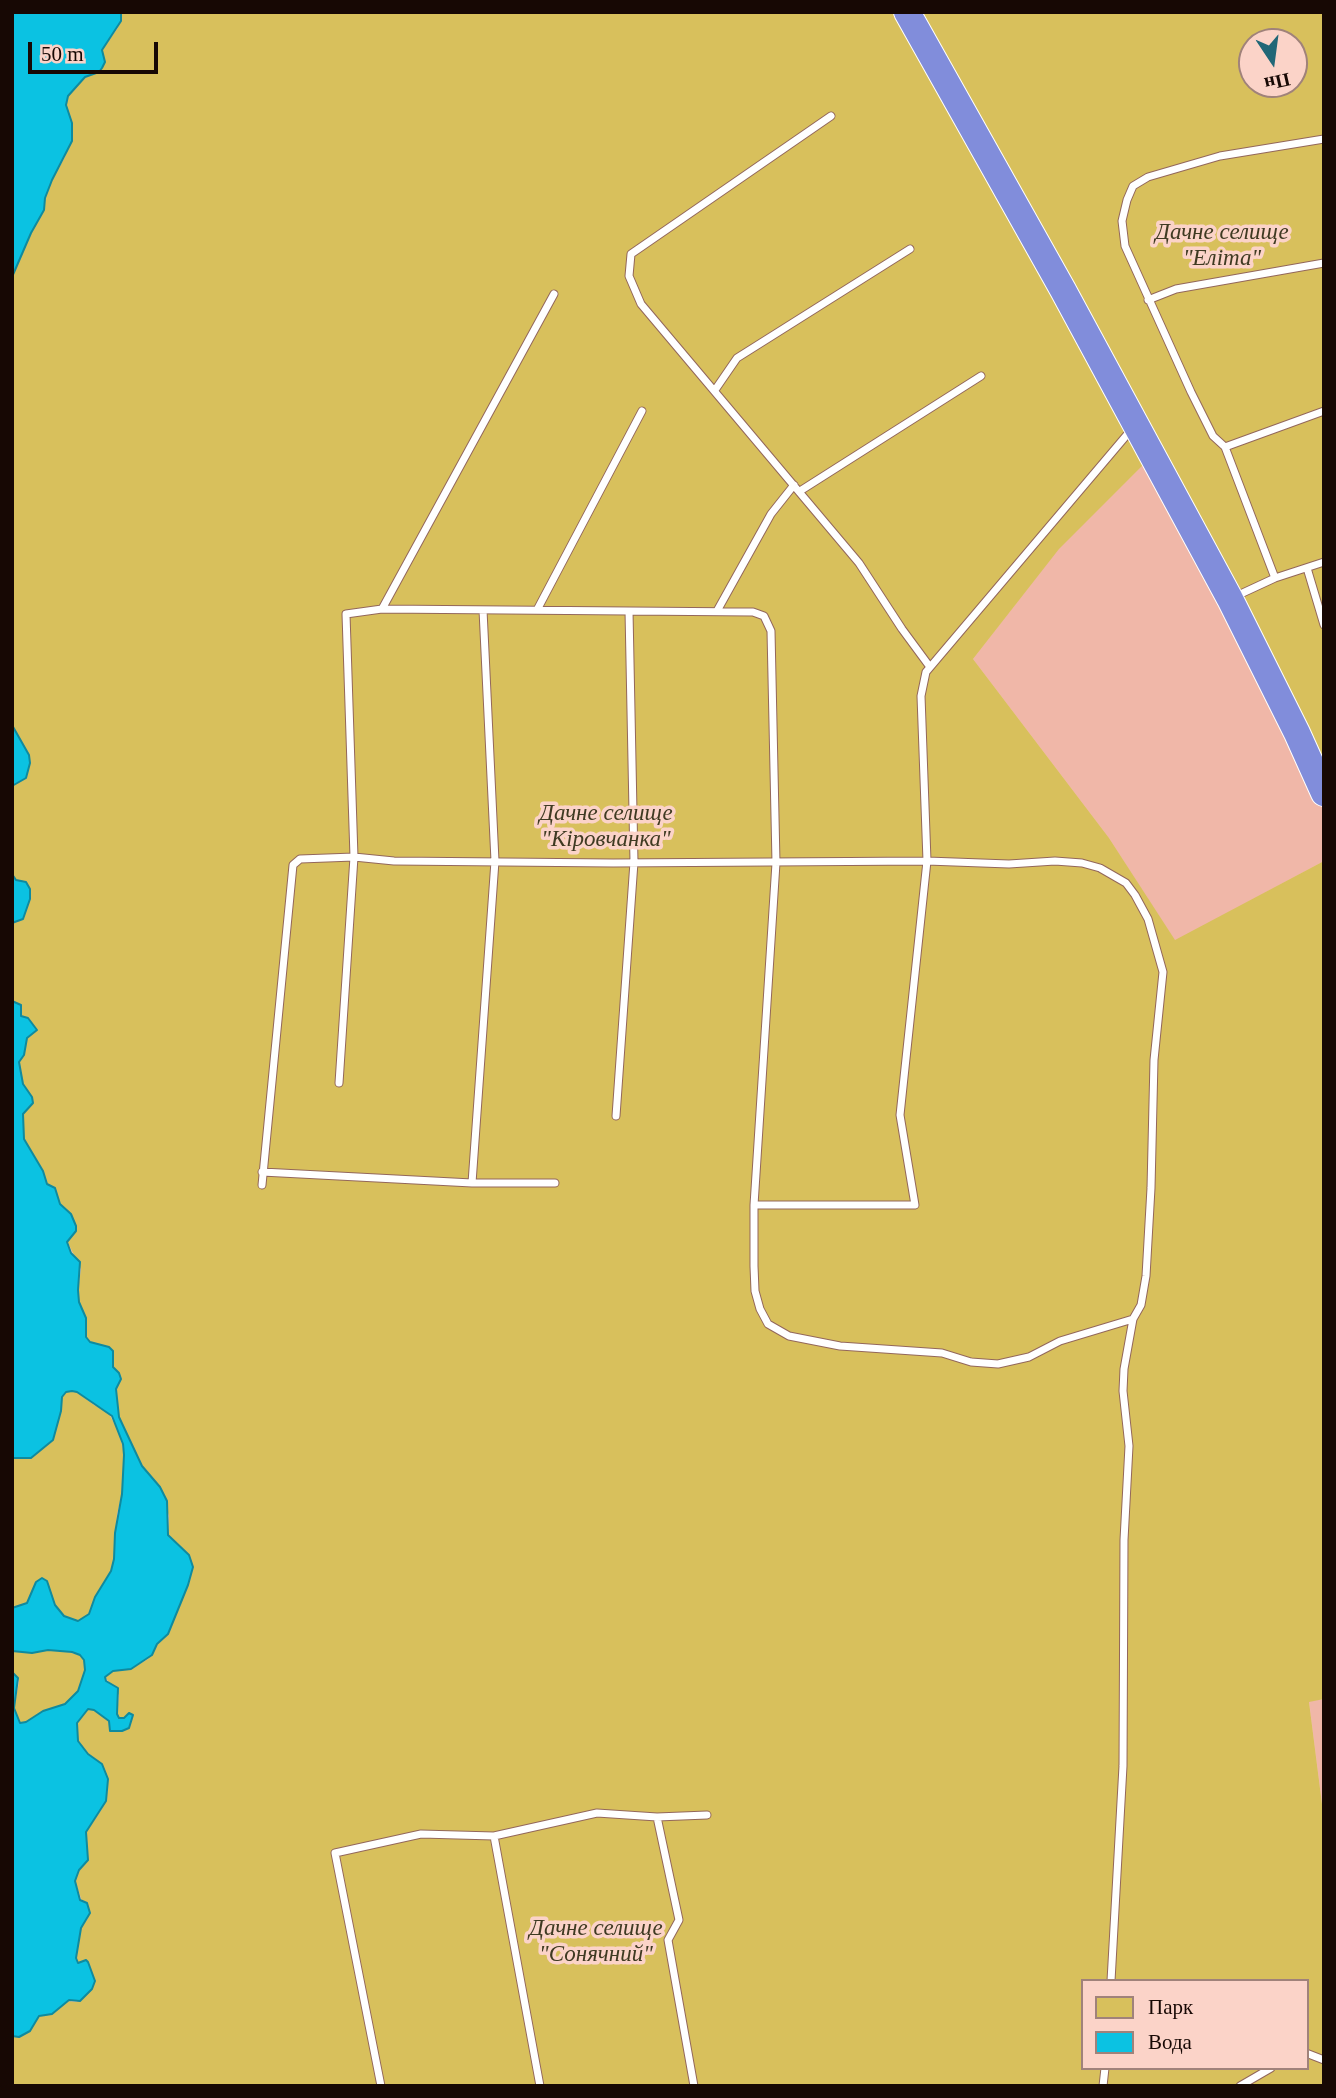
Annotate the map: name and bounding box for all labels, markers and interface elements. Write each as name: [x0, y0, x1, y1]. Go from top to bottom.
scale bar: [32, 28, 161, 72]
north arrow: [1238, 28, 1308, 98]
text: 50 m: [41, 42, 84, 66]
text: Пн: [1262, 69, 1292, 95]
park label: Дачне селище "Еліта": [1155, 219, 1289, 273]
park label: Дачне селище "Кіровчанка": [539, 800, 673, 854]
park label: Дачне селище "Сонячний": [529, 1915, 663, 1969]
legend: [1080, 1979, 1308, 2070]
text: Парк: [1148, 1995, 1193, 2019]
text: Вода: [1148, 2030, 1192, 2054]

